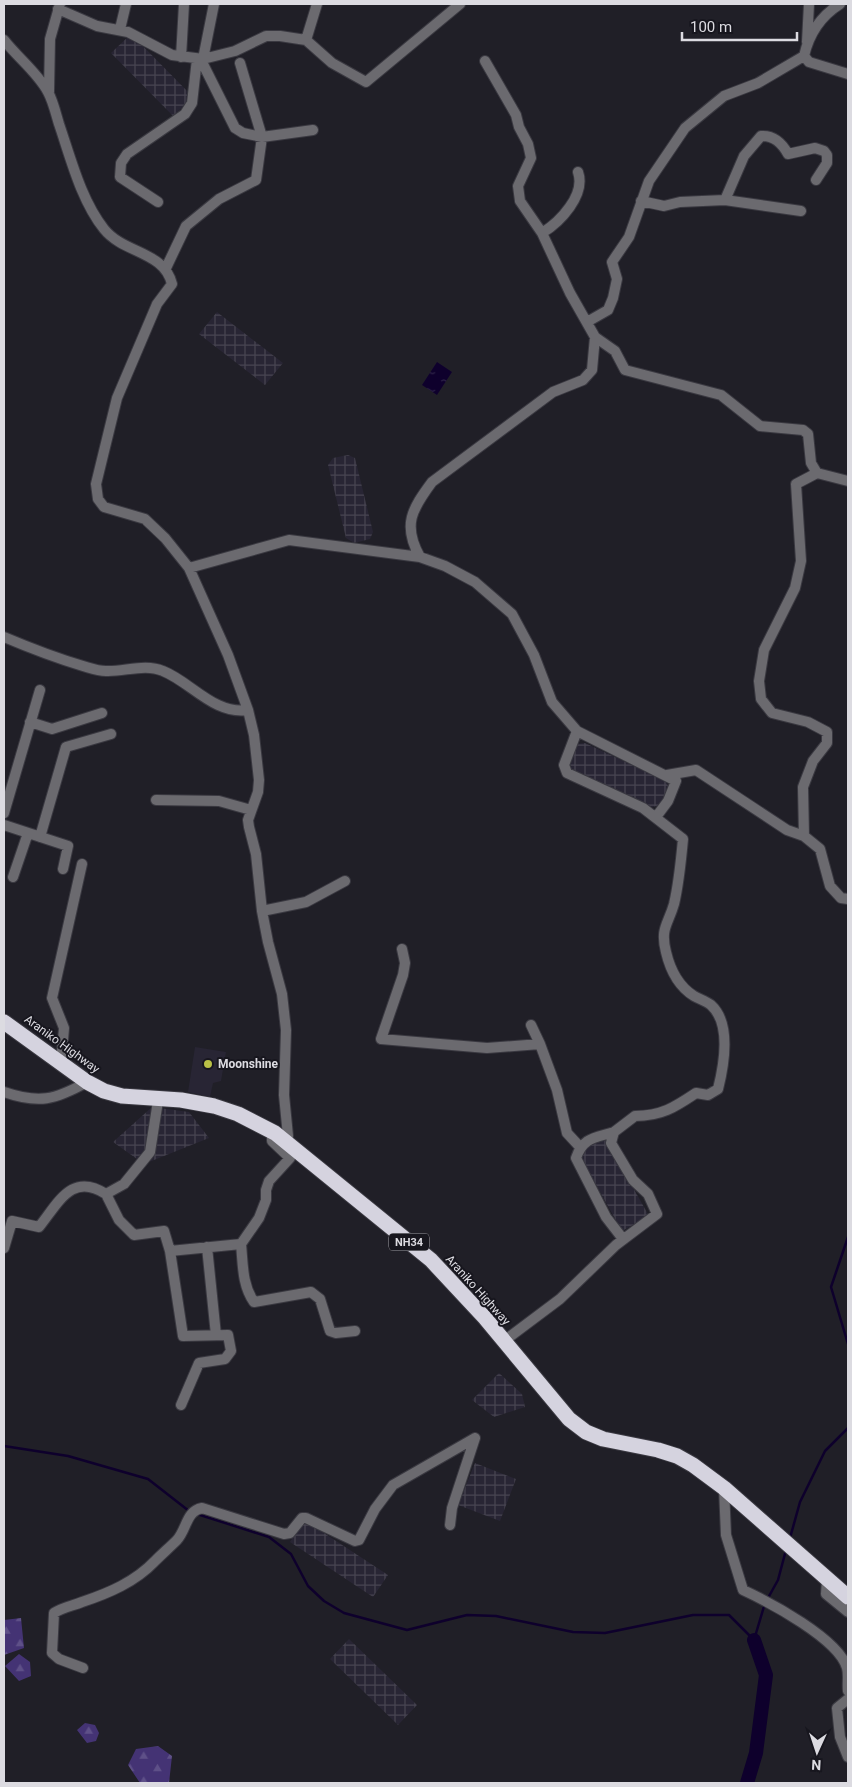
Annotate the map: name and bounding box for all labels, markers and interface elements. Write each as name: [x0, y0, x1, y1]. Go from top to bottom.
scale bar: [682, 10, 797, 42]
text: 100 m: [690, 18, 732, 36]
street label: Araniko Highway: [22, 1012, 103, 1076]
place label: Moonshine: [218, 1057, 279, 1071]
marker: Moonshine: [202, 1058, 214, 1070]
road number: NH34: [389, 1234, 429, 1250]
street label: Araniko Highway: [443, 1252, 513, 1328]
north arrow: [792, 1727, 842, 1777]
text: N: [811, 1757, 822, 1773]

